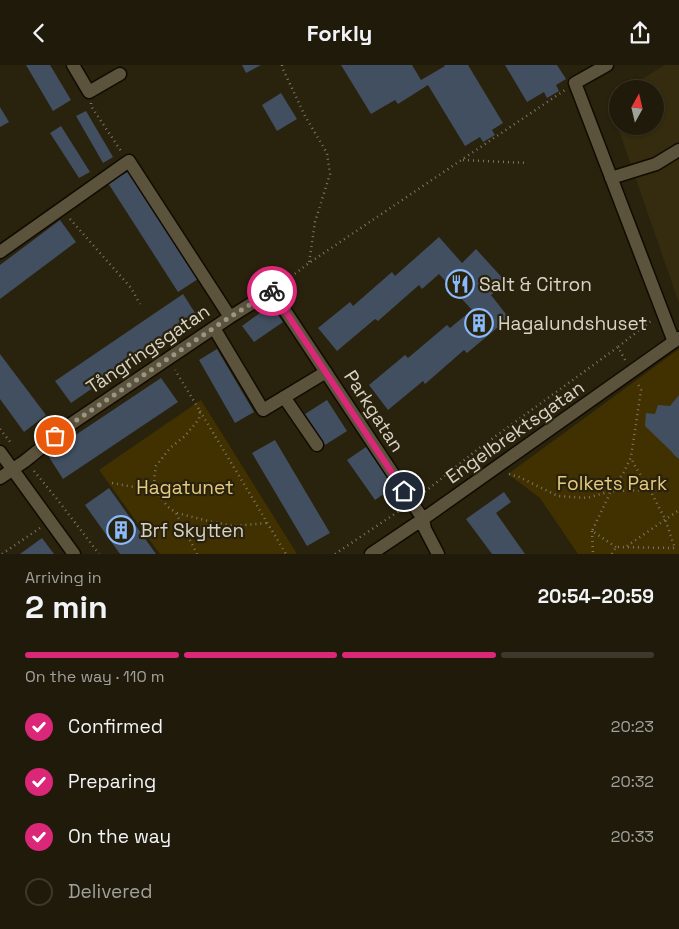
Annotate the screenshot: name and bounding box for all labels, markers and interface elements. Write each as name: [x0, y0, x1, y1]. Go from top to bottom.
icon: back: [25, 19, 53, 47]
text: Forkly: [307, 19, 372, 47]
icon: share: [626, 19, 654, 47]
north arrow: [609, 80, 664, 135]
map controls: [609, 80, 664, 135]
courier: [247, 266, 297, 316]
restaurant icon: Salt & Citron: [445, 269, 475, 299]
place label: Salt & Citron: [479, 272, 592, 297]
icon: bike: [258, 277, 286, 305]
street label: Tångringsgatan: [81, 298, 215, 400]
building icon: Hagalundshuset: [464, 308, 494, 338]
place label: Hagalundshuset: [498, 311, 647, 336]
street label: Parkgatan: [338, 365, 410, 457]
street label: Engelbrektsgatan: [441, 375, 589, 489]
pin: [34, 415, 76, 457]
icon: bag: [41, 422, 69, 450]
pin: [383, 470, 425, 512]
park label: Folkets Park: [557, 471, 667, 496]
park label: Hagatunet: [136, 475, 234, 500]
icon: home: [390, 477, 418, 505]
building icon: Brf Skytten: [106, 515, 136, 545]
place label: Brf Skytten: [140, 518, 244, 543]
text: Arriving in: [25, 567, 102, 588]
text: 20:54–20:59: [538, 584, 654, 609]
text: 2 min: [25, 587, 108, 627]
text: On the way · 110 m: [25, 666, 165, 687]
icon: check: [25, 713, 53, 741]
text: Confirmed: [68, 714, 163, 739]
text: 20:23: [611, 716, 654, 737]
icon: check: [25, 768, 53, 796]
text: Preparing: [68, 769, 156, 794]
text: 20:32: [611, 771, 654, 792]
icon: check: [25, 823, 53, 851]
text: On the way: [68, 824, 171, 849]
text: 20:33: [611, 826, 654, 847]
text: Delivered: [68, 879, 153, 904]

